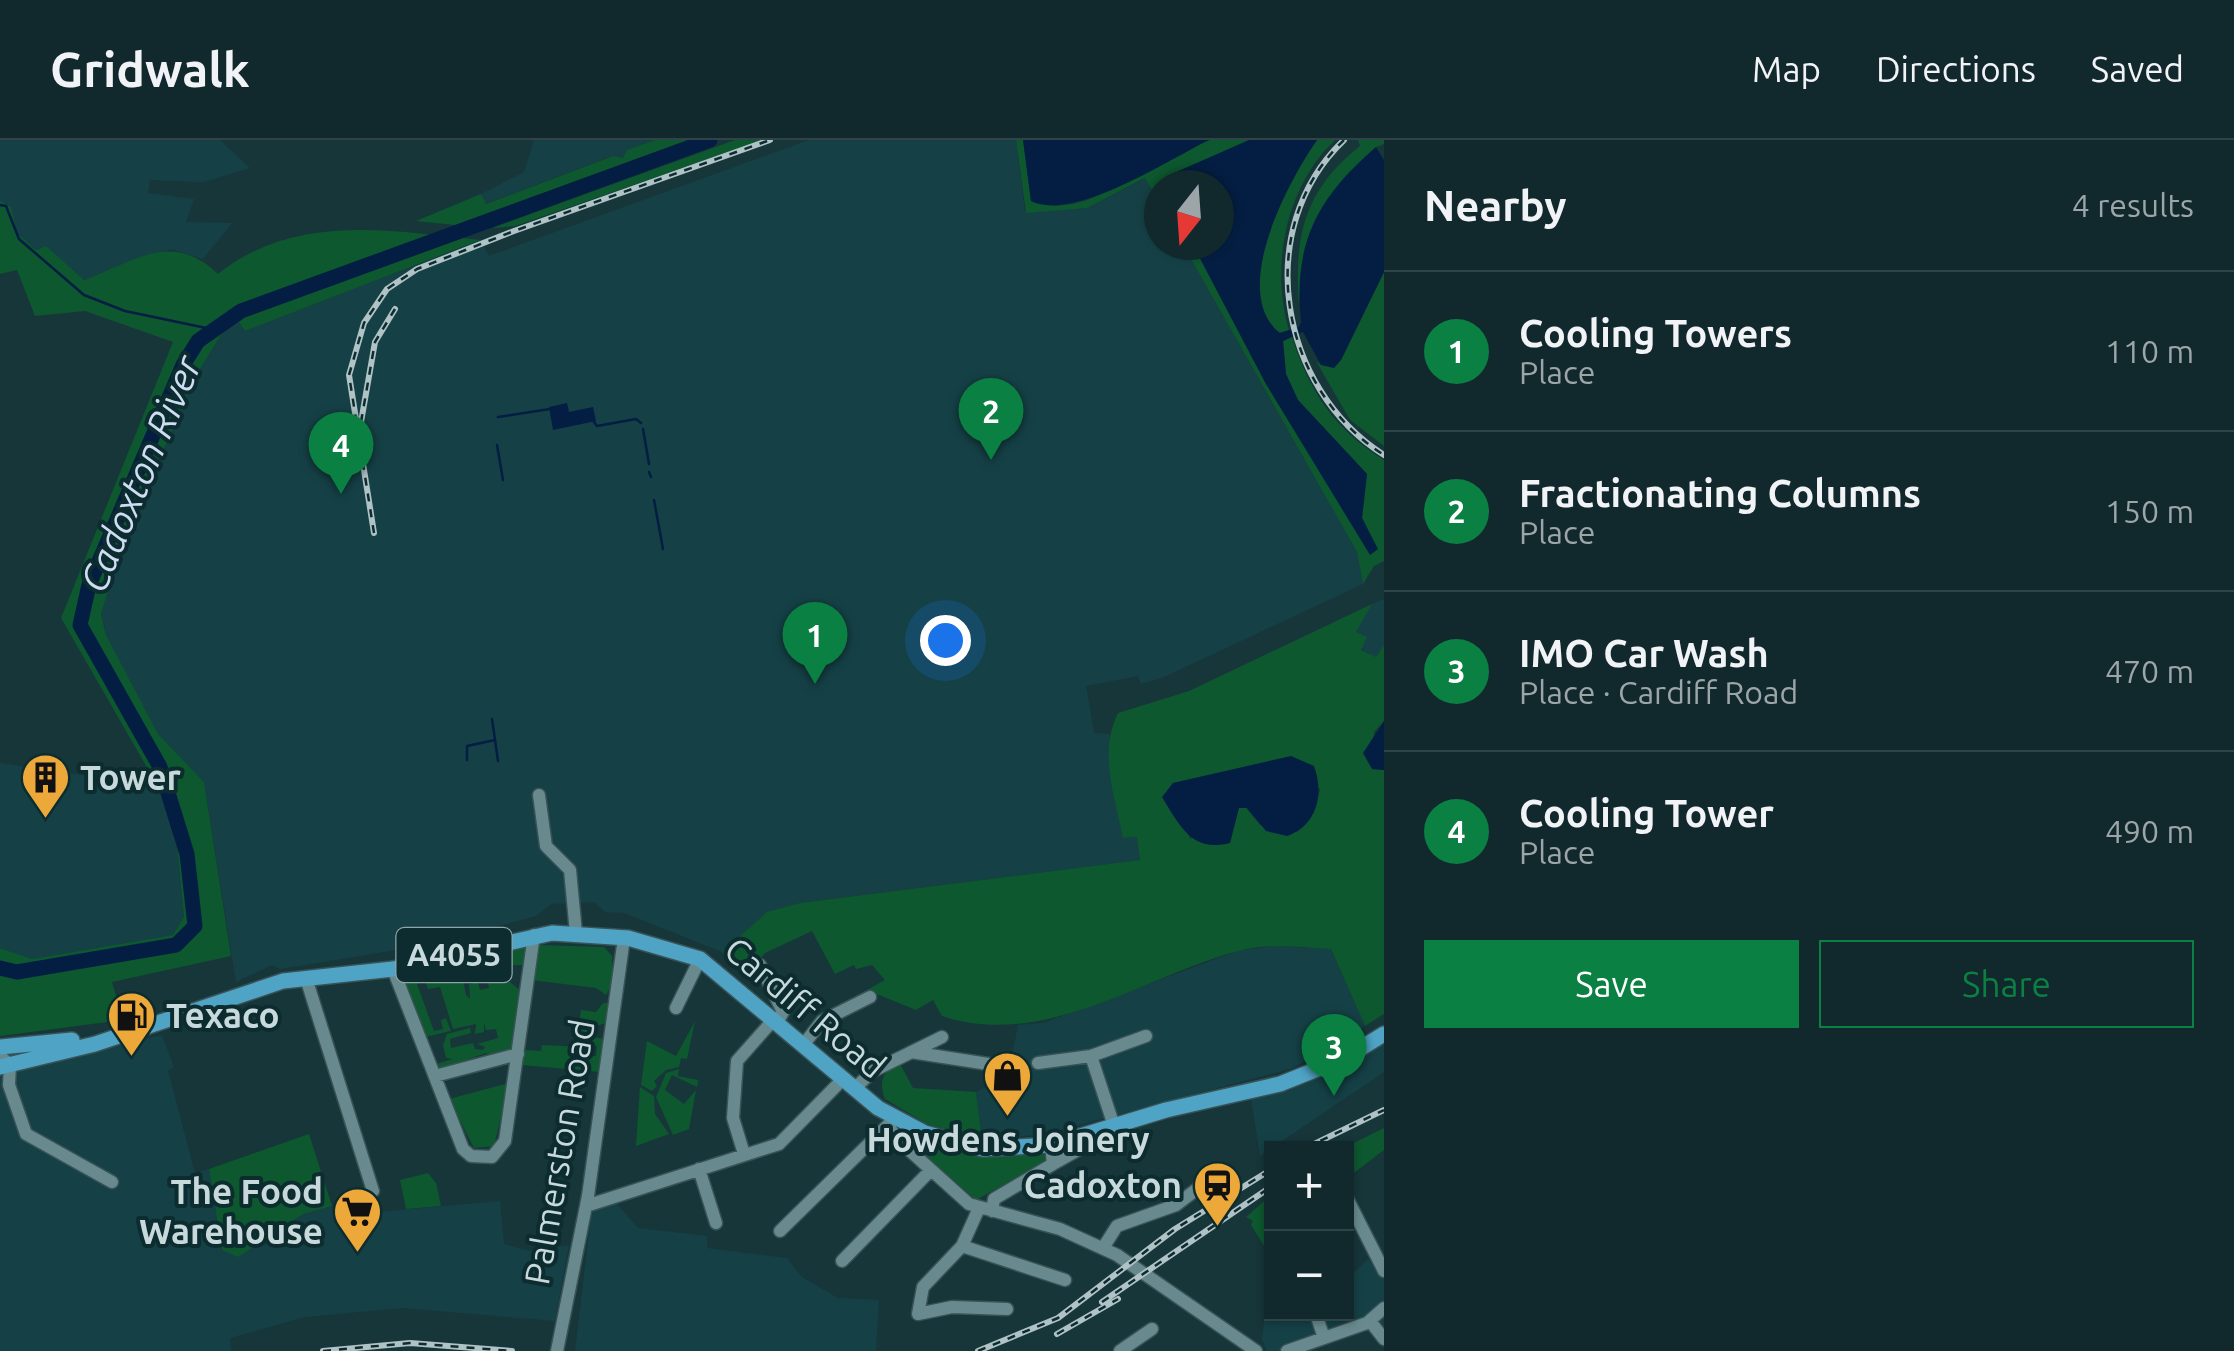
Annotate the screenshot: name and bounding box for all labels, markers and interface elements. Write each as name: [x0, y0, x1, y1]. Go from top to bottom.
text: Gridwalk: [50, 42, 250, 96]
text: Map: [1752, 49, 1821, 89]
text: Directions: [1876, 49, 2036, 89]
text: Saved: [2091, 49, 2184, 89]
north arrow: [1144, 170, 1234, 260]
text: Nearby: [1424, 182, 1567, 229]
text: 4 results: [2072, 187, 2194, 223]
text: Cooling Towers: [1519, 312, 1792, 354]
text: 1: [1447, 333, 1466, 369]
text: 110 m: [2105, 333, 2194, 369]
water label: Cadoxton River: [71, 348, 209, 598]
text: Place: [1519, 354, 1595, 390]
pin: 2: [958, 378, 1024, 460]
pin: 4: [308, 412, 374, 494]
text: Fractionating Columns: [1519, 472, 1921, 514]
text: 2: [1447, 493, 1466, 529]
text: 150 m: [2105, 493, 2194, 529]
text: Place: [1519, 514, 1595, 550]
pin: 1: [782, 602, 848, 684]
your location: [920, 615, 971, 666]
text: IMO Car Wash: [1519, 632, 1769, 674]
text: 3: [1447, 653, 1466, 689]
text: 470 m: [2105, 653, 2194, 689]
text: Place · Cardiff Road: [1519, 674, 1798, 710]
building icon: Tower: [19, 752, 71, 820]
place label: Tower: [80, 757, 182, 797]
text: Cooling Tower: [1519, 792, 1774, 834]
text: 4: [1447, 813, 1466, 849]
text: 490 m: [2105, 813, 2194, 849]
text: Place: [1519, 834, 1595, 870]
road number: A4055: [396, 928, 512, 982]
street label: Cardiff Road: [717, 929, 894, 1086]
button: Save: [1424, 940, 1799, 1028]
button: Share: [1819, 940, 2194, 1028]
fuel station icon: Texaco: [105, 990, 157, 1058]
place label: Texaco: [166, 995, 280, 1035]
pin: 3: [1302, 1014, 1366, 1096]
street label: Palmerston Road: [516, 1016, 602, 1288]
shop icon: Howdens Joinery: [982, 1050, 1034, 1118]
place label: Howdens Joinery: [866, 1119, 1150, 1159]
map controls: [1264, 1141, 1354, 1321]
button: +: [1264, 1141, 1354, 1231]
station icon: Cadoxton: [1191, 1160, 1243, 1228]
place label: Cadoxton: [1024, 1165, 1182, 1205]
place label: The Food Warehouse: [139, 1171, 323, 1251]
supermarket icon: The Food Warehouse: [332, 1186, 384, 1254]
button: −: [1264, 1231, 1354, 1321]

